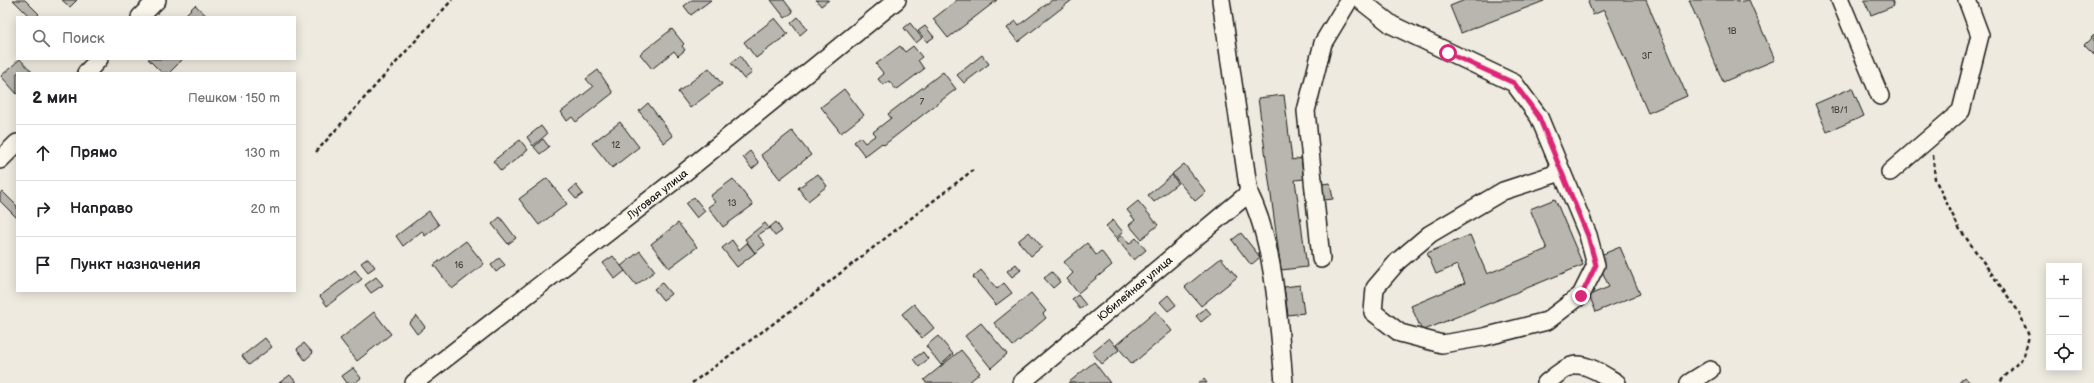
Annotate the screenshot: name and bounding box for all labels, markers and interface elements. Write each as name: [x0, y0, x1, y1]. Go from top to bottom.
search box: [16, 16, 296, 60]
house number: 1В: [1727, 26, 1737, 37]
icon: search: [30, 27, 52, 49]
text: Поиск: [62, 29, 105, 48]
route start: [1439, 44, 1457, 62]
house number: 3Г: [1642, 51, 1652, 62]
text: 2 мин: [32, 88, 78, 108]
text: Пешком · 150 m: [188, 90, 280, 106]
house number: 7: [920, 97, 925, 108]
house number: 1В/1: [1831, 105, 1847, 116]
house number: 12: [612, 140, 621, 151]
icon: ahead: [32, 142, 54, 164]
text: Прямо: [70, 143, 117, 162]
text: 130 m: [245, 145, 280, 161]
street label: Луговая улица: [624, 166, 691, 223]
icon: right: [32, 198, 54, 220]
house number: 13: [727, 198, 737, 209]
text: Направо: [70, 199, 133, 218]
text: 20 m: [250, 201, 280, 217]
street label: Юбилейная улица: [1095, 253, 1176, 324]
icon: arrive: [32, 254, 54, 276]
text: Пункт назначения: [70, 255, 201, 274]
house number: 16: [455, 260, 464, 271]
map controls: [2046, 263, 2082, 371]
button: +: [2046, 263, 2082, 299]
route end: [1572, 287, 1590, 305]
button: −: [2046, 299, 2082, 335]
button: locate: [2046, 335, 2082, 371]

